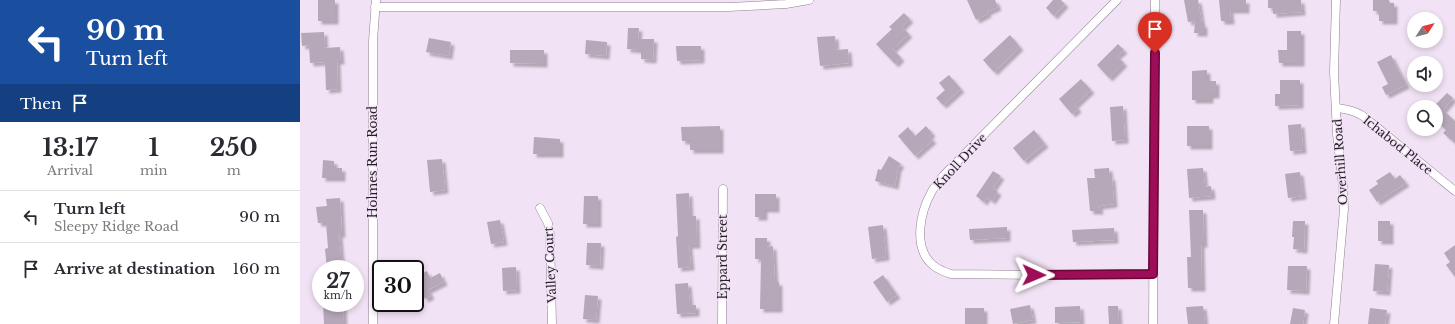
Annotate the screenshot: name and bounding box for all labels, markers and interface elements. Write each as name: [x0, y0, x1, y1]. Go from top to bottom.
pin: [1138, 12, 1172, 53]
north arrow: [1407, 12, 1443, 48]
map controls: [1407, 12, 1443, 136]
text: 90 m: [86, 13, 164, 48]
icon: left: [20, 16, 72, 68]
icon: arrive: [1144, 18, 1166, 40]
text: Turn left: [86, 48, 168, 70]
button: sound: [1407, 56, 1443, 92]
icon: arrive: [69, 92, 91, 114]
text: Then: [20, 94, 61, 113]
button: search: [1407, 100, 1443, 136]
street label: Holmes Run Road: [365, 106, 380, 218]
street label: Ichabod Place: [1360, 112, 1436, 178]
street label: Overhill Road: [1329, 118, 1351, 206]
street label: Knoll Drive: [930, 130, 990, 192]
text: 13:17: [42, 133, 98, 162]
text: 1: [148, 133, 159, 162]
text: 250: [210, 133, 258, 162]
text: Arrival: [47, 162, 93, 179]
text: min: [140, 162, 167, 179]
text: m: [227, 162, 241, 179]
text: Turn left: [54, 199, 125, 218]
icon: left: [20, 206, 42, 228]
text: 90 m: [239, 207, 280, 226]
street label: Eppard Street: [715, 214, 730, 299]
text: Sleepy Ridge Road: [54, 218, 179, 235]
street label: Valley Court: [540, 226, 560, 304]
position arrow: [1013, 254, 1055, 296]
icon: arrive: [20, 258, 42, 280]
text: Arrive at destination: [54, 259, 215, 278]
text: 160 m: [233, 259, 280, 278]
speed limit sign: 30: [372, 260, 424, 312]
text: 27: [326, 269, 350, 293]
text: km/h: [324, 289, 352, 302]

